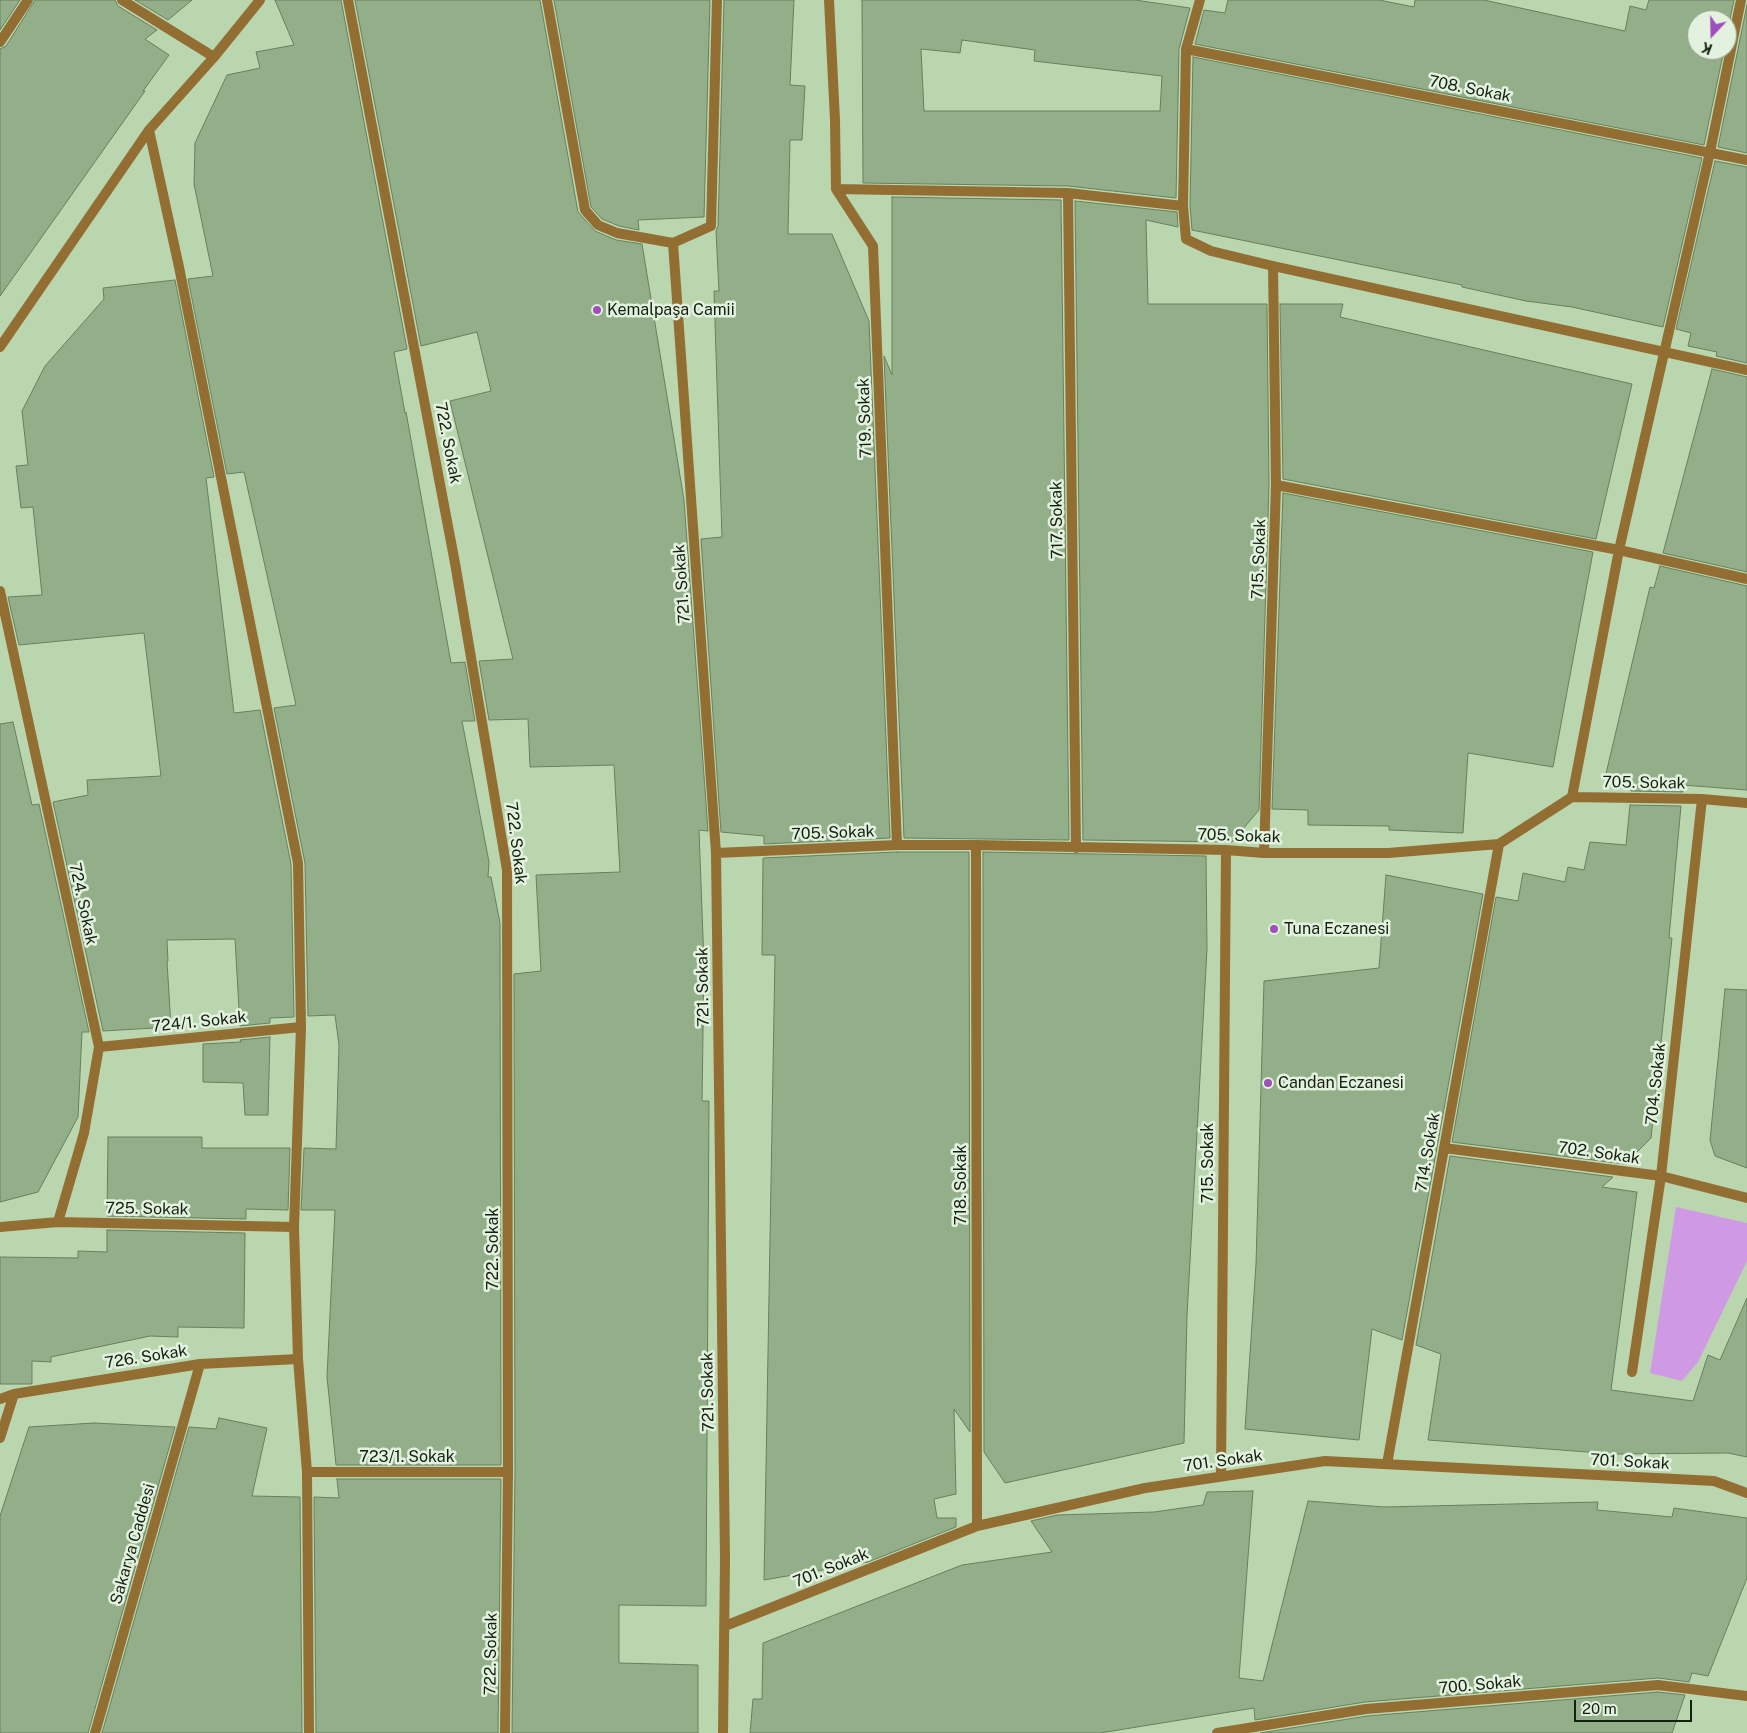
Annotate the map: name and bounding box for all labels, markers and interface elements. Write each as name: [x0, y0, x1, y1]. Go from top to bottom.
north arrow: [1687, 10, 1737, 60]
text: K: [1699, 39, 1715, 57]
street label: 708. Sokak: [1427, 72, 1513, 106]
place label: Kemalpaşa Camii: [607, 300, 735, 320]
marker: Kemalpaşa Camii: [591, 304, 603, 316]
street label: 719. Sokak: [854, 378, 876, 458]
street label: 722. Sokak: [431, 401, 465, 485]
street label: 717. Sokak: [1047, 481, 1067, 559]
street label: 715. Sokak: [1248, 518, 1270, 600]
street label: 721. Sokak: [670, 544, 694, 624]
street label: 705. Sokak: [1602, 773, 1686, 793]
street label: 722. Sokak: [501, 801, 531, 885]
street label: 705. Sokak: [791, 822, 875, 844]
street label: 705. Sokak: [1197, 825, 1281, 847]
street label: 724. Sokak: [65, 861, 101, 947]
place label: Tuna Eczanesi: [1284, 919, 1389, 939]
marker: Tuna Eczanesi: [1268, 923, 1280, 935]
street label: 721. Sokak: [693, 947, 713, 1027]
street label: 724/1. Sokak: [151, 1007, 247, 1037]
street label: 704. Sokak: [1642, 1042, 1670, 1126]
place label: Candan Eczanesi: [1278, 1073, 1404, 1093]
marker: Candan Eczanesi: [1262, 1077, 1274, 1089]
street label: 714. Sokak: [1412, 1111, 1444, 1193]
street label: 715. Sokak: [1198, 1123, 1218, 1203]
street label: 702. Sokak: [1557, 1138, 1641, 1168]
street label: 718. Sokak: [951, 1145, 971, 1225]
street label: 725. Sokak: [105, 1199, 189, 1219]
street label: 722. Sokak: [483, 1208, 503, 1290]
street label: 726. Sokak: [103, 1341, 189, 1373]
street label: 721. Sokak: [698, 1352, 718, 1432]
street label: 701. Sokak: [1182, 1446, 1264, 1476]
street label: 723/1. Sokak: [359, 1447, 455, 1467]
street label: 701. Sokak: [1590, 1450, 1670, 1474]
street label: Sakarya Caddesi: [107, 1481, 159, 1607]
street label: 701. Sokak: [791, 1544, 871, 1592]
street label: 722. Sokak: [481, 1613, 501, 1695]
street label: 700. Sokak: [1438, 1672, 1522, 1698]
scale bar: [1577, 1690, 1694, 1722]
text: 20 m: [1582, 1700, 1617, 1717]

